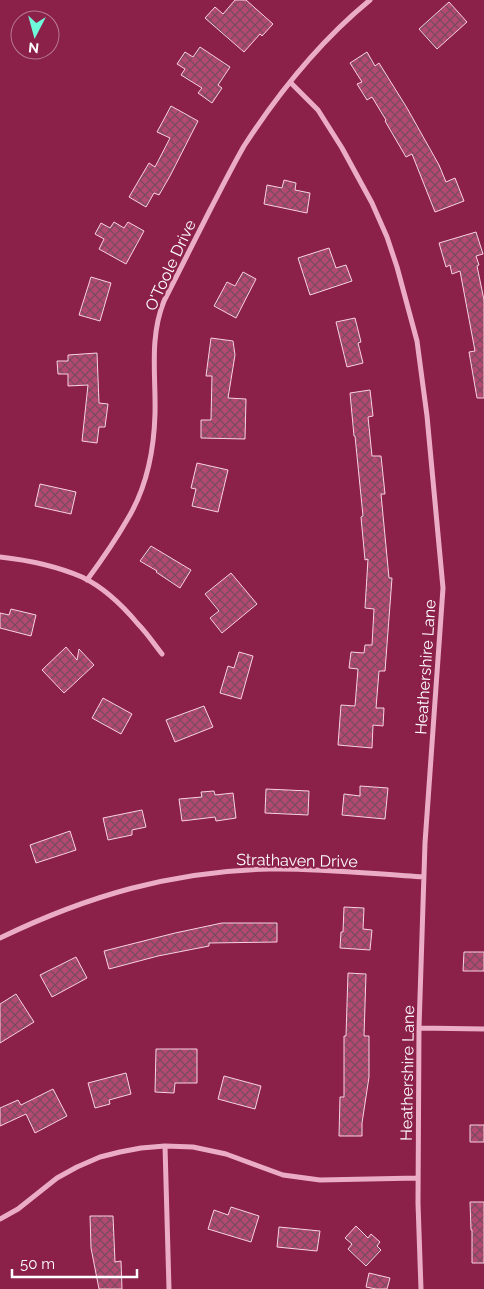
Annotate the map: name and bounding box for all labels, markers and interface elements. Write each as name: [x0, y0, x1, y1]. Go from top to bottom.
north arrow: [10, 10, 60, 60]
text: N: [27, 39, 40, 56]
street label: O'Toole Drive: [141, 217, 200, 314]
street label: Heathershire Lane: [411, 599, 440, 735]
street label: Strathaven Drive: [236, 850, 358, 871]
street label: Heathershire Lane: [397, 1005, 418, 1141]
scale bar: [12, 1246, 138, 1278]
text: 50 m: [20, 1255, 55, 1273]

